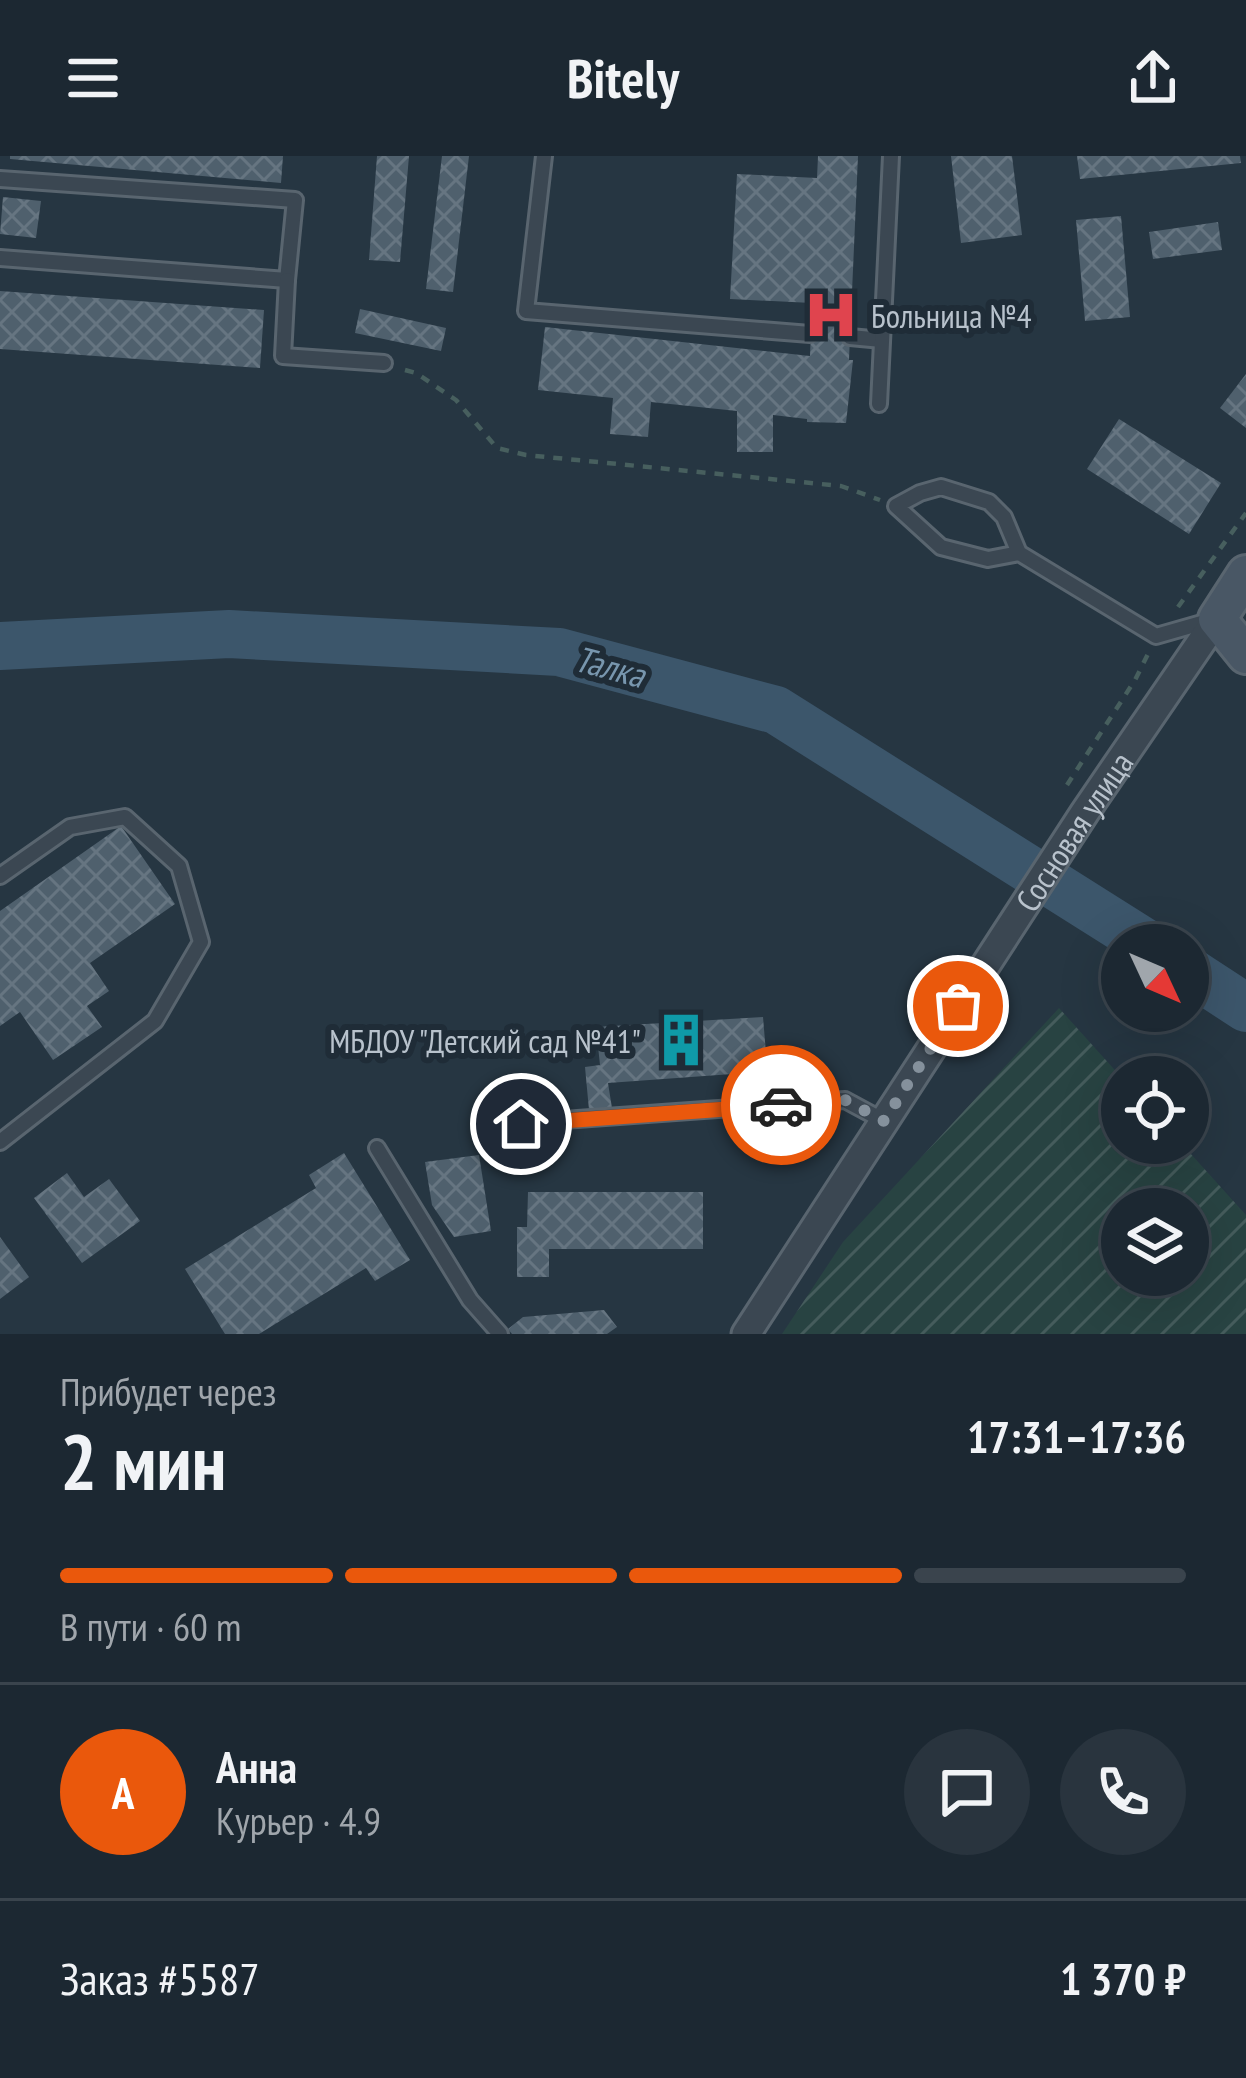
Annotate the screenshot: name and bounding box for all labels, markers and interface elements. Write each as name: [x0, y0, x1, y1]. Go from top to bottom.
text: Bitely: [567, 43, 679, 113]
icon: menu: [60, 45, 126, 111]
icon: share: [1120, 45, 1186, 111]
hospital icon: Больница №4: [802, 286, 860, 344]
place label: Больница №4: [871, 294, 1032, 337]
water label: Талка: [570, 634, 652, 698]
street label: Сосновая улица: [1005, 743, 1142, 919]
north arrow: [1101, 924, 1209, 1032]
map controls: [1101, 924, 1209, 1296]
pin: [907, 955, 1009, 1057]
icon: bag: [925, 973, 991, 1039]
building icon: МБДОУ "Детский сад №41": [652, 1011, 710, 1069]
place label: МБДОУ "Детский сад №41": [329, 1019, 641, 1062]
courier: [721, 1045, 841, 1165]
button: locate: [1101, 1056, 1209, 1164]
icon: car: [748, 1072, 814, 1138]
pin: [470, 1073, 572, 1175]
icon: home: [488, 1091, 554, 1157]
button: layers: [1101, 1188, 1209, 1296]
text: Прибудет через: [60, 1366, 277, 1417]
text: 17:31–17:36: [967, 1407, 1186, 1465]
text: 2 мин: [60, 1411, 226, 1512]
text: В пути · 60 m: [60, 1601, 242, 1652]
button: chat: [904, 1729, 1030, 1855]
button: phone: [1060, 1729, 1186, 1855]
text: Анна: [216, 1737, 297, 1795]
text: А: [112, 1763, 134, 1821]
text: Курьер · 4.9: [216, 1795, 381, 1846]
text: Заказ #5587: [60, 1949, 260, 2007]
text: 1 370 ₽: [1060, 1949, 1186, 2007]

